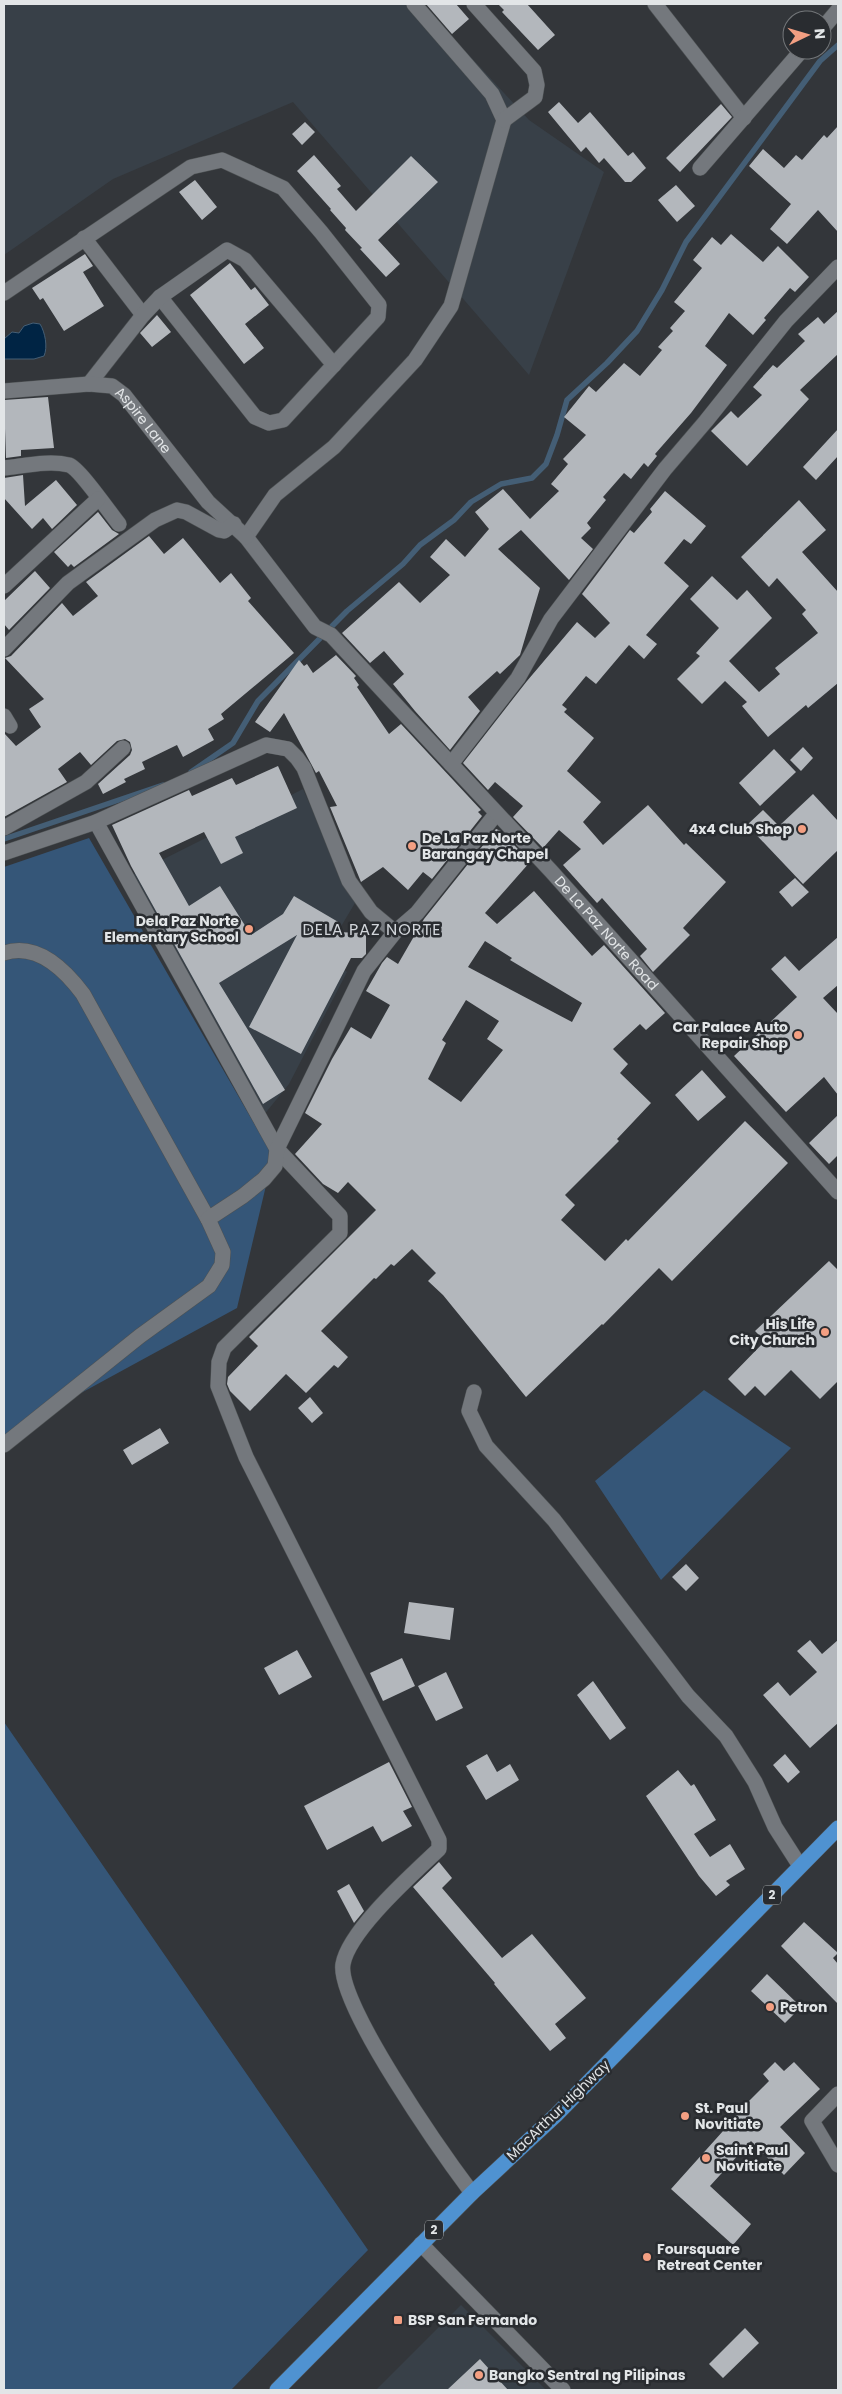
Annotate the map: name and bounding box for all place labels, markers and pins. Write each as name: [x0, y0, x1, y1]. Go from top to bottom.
place label: 4x4 Club Shop: [689, 819, 792, 839]
marker: 4x4 Club Shop: [796, 823, 808, 835]
place label: De La Paz Norte Barangay Chapel: [422, 828, 548, 864]
marker: De La Paz Norte Barangay Chapel: [406, 840, 418, 852]
place label: Dela Paz Norte Elementary School: [104, 911, 239, 947]
marker: Dela Paz Norte Elementary School: [243, 923, 255, 935]
place label: Car Palace Auto Repair Shop: [673, 1017, 788, 1053]
marker: Car Palace Auto Repair Shop: [792, 1029, 804, 1041]
place label: His Life City Church: [729, 1314, 815, 1350]
marker: His Life City Church: [819, 1326, 831, 1338]
place label: Petron: [780, 1997, 827, 2017]
marker: Petron: [764, 2001, 776, 2013]
place label: St. Paul Novitiate: [695, 2098, 761, 2134]
marker: St. Paul Novitiate: [679, 2110, 691, 2122]
place label: Saint Paul Novitiate: [716, 2140, 788, 2176]
marker: Saint Paul Novitiate: [700, 2152, 712, 2164]
place label: Foursquare Retreat Center: [657, 2239, 762, 2275]
marker: Foursquare Retreat Center: [641, 2251, 653, 2263]
place label: BSP San Fernando: [408, 2310, 537, 2330]
marker: BSP San Fernando: [392, 2314, 404, 2326]
place label: Bangko Sentral ng Pilipinas: [489, 2365, 686, 2385]
marker: Bangko Sentral ng Pilipinas: [473, 2369, 485, 2381]

